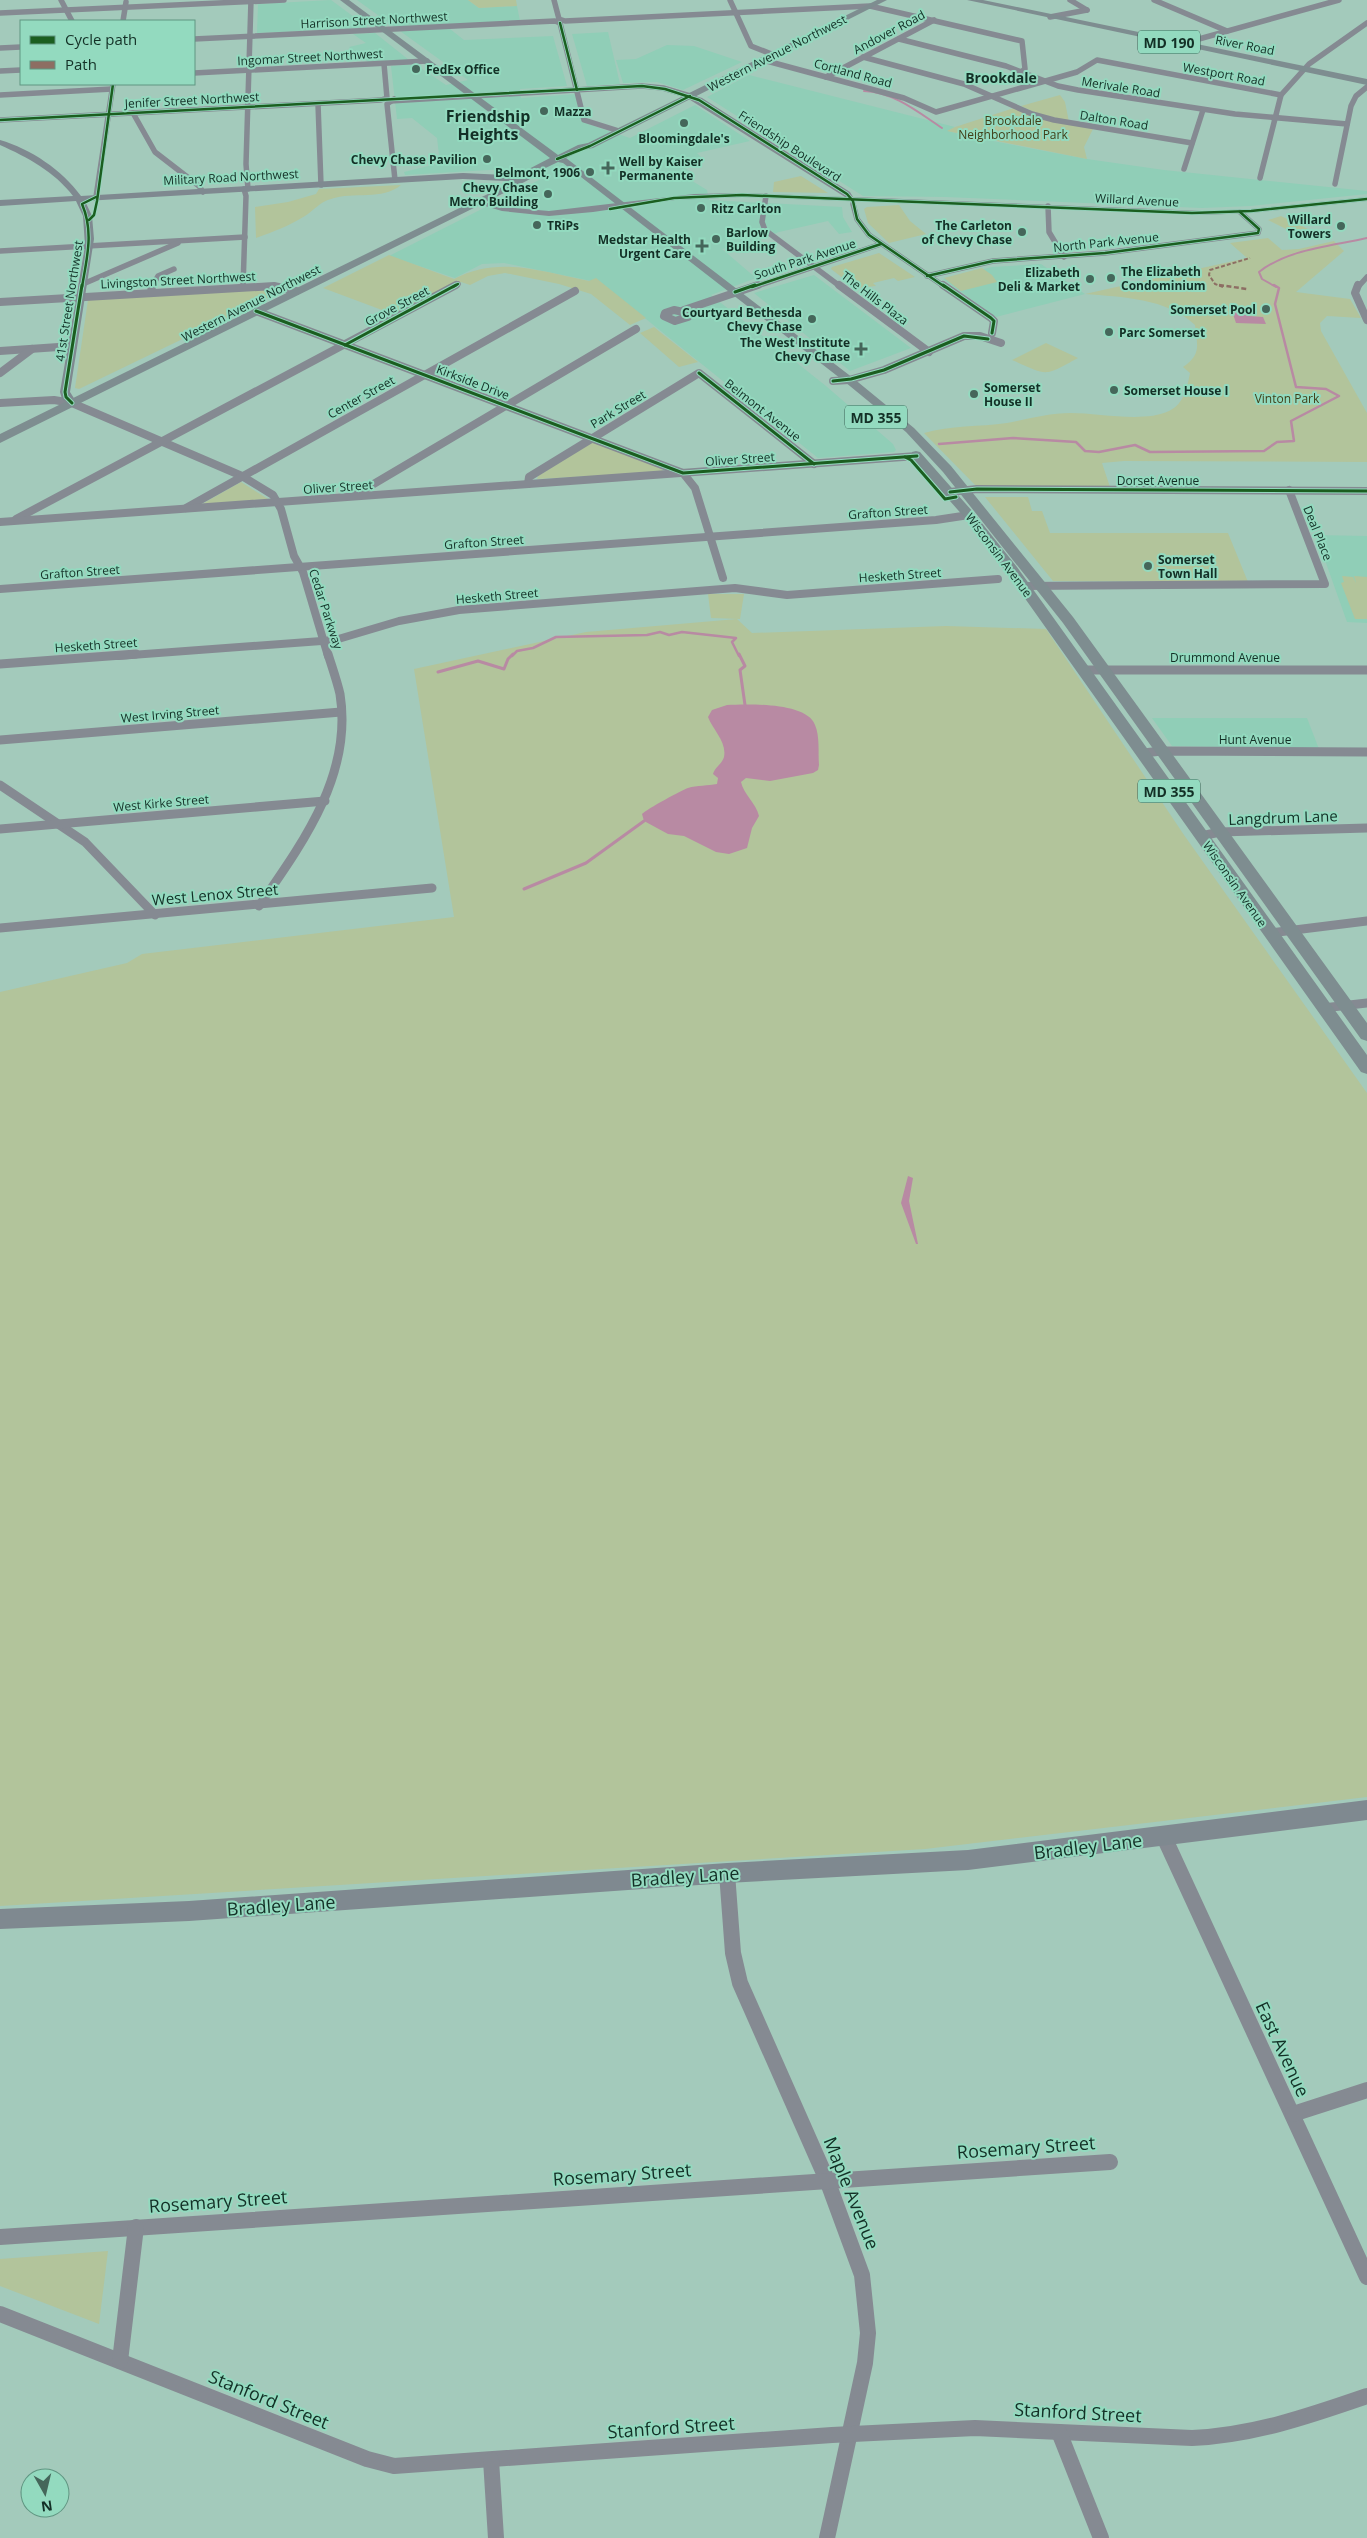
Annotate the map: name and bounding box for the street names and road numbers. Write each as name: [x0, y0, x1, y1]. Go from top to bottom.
street label: Andover Road: [850, 6, 928, 58]
street label: Harrison Street Northwest: [300, 8, 448, 32]
street label: Western Avenue Northwest: [705, 11, 849, 95]
road number: MD 190: [1138, 31, 1200, 54]
street label: River Road: [1214, 31, 1276, 59]
street label: Ingomar Street Northwest: [237, 45, 383, 69]
street label: Cortland Road: [812, 54, 894, 92]
street label: Westport Road: [1182, 58, 1266, 90]
street label: Merivale Road: [1080, 72, 1162, 102]
street label: Jenifer Street Northwest: [123, 88, 260, 112]
street label: Friendship Boulevard: [735, 106, 845, 186]
street label: Dalton Road: [1079, 106, 1149, 134]
street label: Military Road Northwest: [163, 165, 299, 189]
street label: Willard Avenue: [1095, 189, 1180, 211]
street label: North Park Avenue: [1052, 228, 1160, 256]
street label: South Park Avenue: [752, 234, 858, 283]
street label: 41st Street Northwest: [51, 239, 87, 363]
street label: Western Avenue Northwest: [179, 261, 323, 345]
street label: Livingston Street Northwest: [100, 267, 256, 293]
street label: The Hills Plaza: [838, 267, 912, 329]
street label: Grove Street: [362, 282, 432, 330]
street label: Kirkside Drive: [434, 360, 512, 404]
street label: Center Street: [324, 372, 398, 422]
street label: Belmont Avenue: [721, 375, 805, 445]
street label: Park Street: [587, 386, 649, 432]
road number: MD 355: [845, 406, 907, 428]
street label: Oliver Street: [705, 448, 775, 470]
street label: Dorset Avenue: [1117, 472, 1199, 489]
street label: Oliver Street: [303, 476, 373, 498]
street label: Grafton Street: [848, 501, 928, 523]
street label: Deal Place: [1299, 503, 1337, 563]
street label: Wisconsin Avenue: [962, 509, 1036, 601]
street label: Grafton Street: [444, 531, 524, 553]
street label: Grafton Street: [40, 561, 120, 583]
street label: Hesketh Street: [858, 564, 942, 586]
street label: Cedar Parkway: [305, 567, 347, 652]
street label: Hesketh Street: [455, 584, 539, 608]
street label: Hesketh Street: [54, 634, 138, 656]
street label: Drummond Avenue: [1170, 649, 1280, 666]
street label: West Irving Street: [120, 701, 220, 727]
street label: Hunt Avenue: [1219, 731, 1292, 748]
road number: MD 355: [1138, 779, 1200, 802]
street label: West Kirke Street: [112, 790, 210, 816]
street label: Langdrum Lane: [1228, 805, 1338, 829]
street label: Wisconsin Avenue: [1199, 838, 1271, 931]
street label: West Lenox Street: [151, 879, 279, 909]
street label: Bradley Lane: [1032, 1827, 1144, 1865]
street label: Bradley Lane: [630, 1860, 740, 1892]
street label: Bradley Lane: [226, 1889, 336, 1921]
street label: East Avenue: [1250, 1998, 1316, 2100]
street label: Rosemary Street: [956, 2130, 1096, 2164]
street label: Maple Avenue: [819, 2133, 885, 2253]
street label: Rosemary Street: [552, 2157, 692, 2191]
street label: Rosemary Street: [148, 2184, 288, 2218]
street label: Stanford Street: [205, 2364, 333, 2434]
street label: Stanford Street: [1014, 2397, 1142, 2427]
street label: Stanford Street: [607, 2411, 735, 2443]

